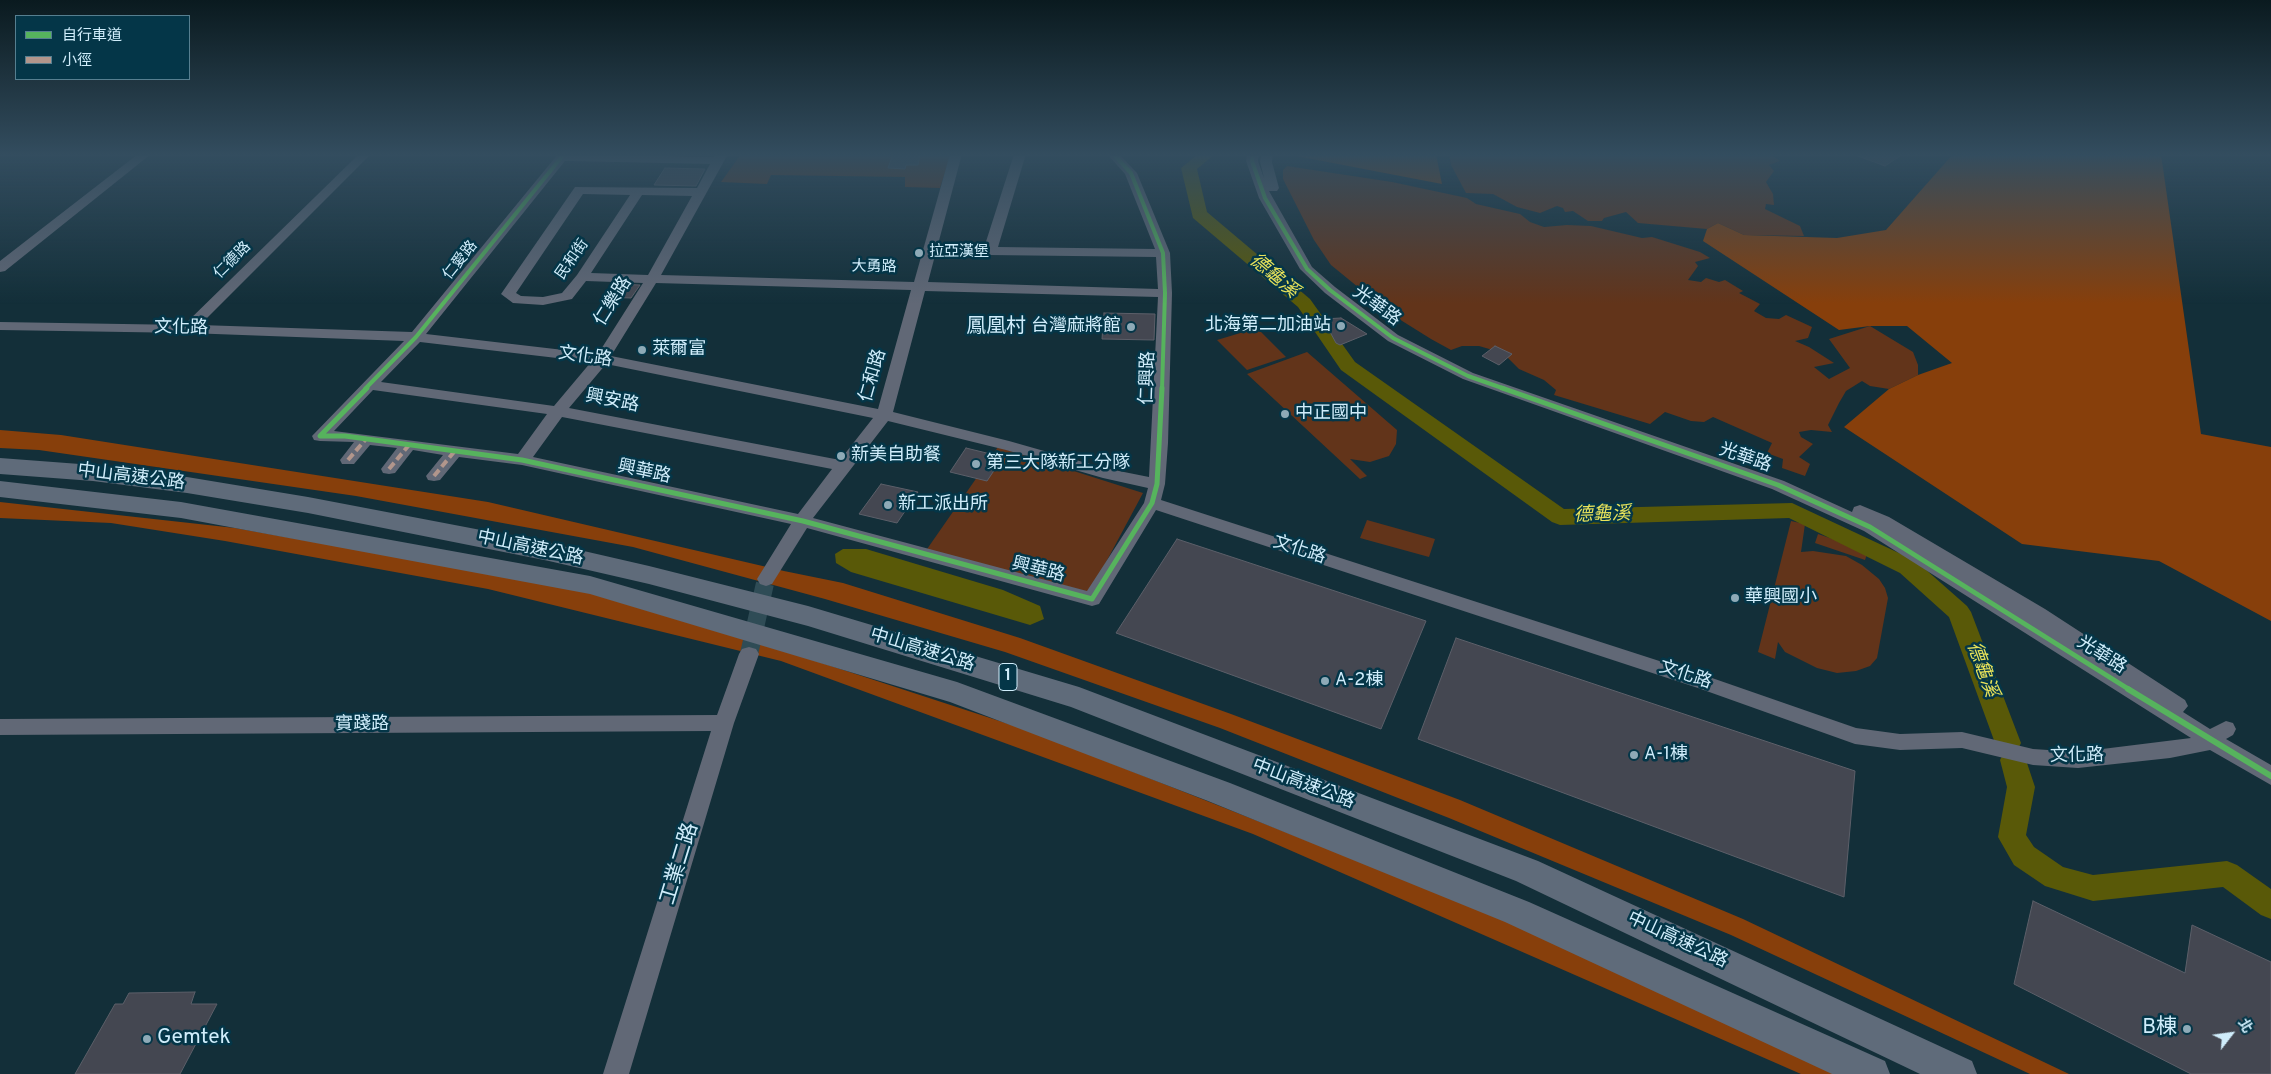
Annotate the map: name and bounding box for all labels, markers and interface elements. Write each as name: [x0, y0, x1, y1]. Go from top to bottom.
legend: [15, 15, 190, 80]
text: 自行車道: [62, 27, 122, 46]
text: 小徑: [62, 52, 92, 71]
street label: 民和街: [553, 236, 593, 284]
street label: 仁愛路: [440, 238, 482, 284]
street label: 仁德路: [211, 239, 255, 283]
place label: 拉亞漢堡: [929, 244, 989, 262]
marker: 拉亞漢堡: [913, 247, 925, 259]
water label: 德龜溪: [1244, 250, 1302, 304]
street label: 大勇路: [851, 259, 897, 277]
street label: 仁樂路: [591, 273, 637, 331]
street label: 光華路: [1348, 282, 1404, 332]
place label: 北海第二加油站: [1205, 315, 1331, 337]
district label: 鳳凰村: [966, 316, 1026, 340]
place label: 台灣麻將館: [1031, 316, 1121, 338]
street label: 文化路: [154, 318, 208, 340]
marker: 北海第二加油站: [1335, 320, 1347, 332]
marker: 台灣麻將館: [1125, 321, 1137, 333]
place label: 萊爾富: [652, 339, 706, 361]
street label: 文化路: [557, 344, 613, 372]
marker: 萊爾富: [636, 344, 648, 356]
street label: 仁和路: [856, 347, 892, 405]
street label: 仁興路: [1137, 351, 1161, 405]
street label: 興安路: [583, 386, 641, 418]
place label: 中正國中: [1295, 403, 1367, 425]
marker: 中正國中: [1279, 408, 1291, 420]
street label: 光華路: [1716, 440, 1774, 478]
place label: 新美自助餐: [851, 445, 941, 467]
marker: 新美自助餐: [835, 450, 847, 462]
place label: 第三大隊新工分隊: [986, 453, 1130, 475]
street label: 興華路: [615, 457, 673, 489]
marker: 第三大隊新工分隊: [970, 458, 982, 470]
street label: 中山高速公路: [76, 461, 186, 495]
place label: 新工派出所: [898, 494, 988, 516]
marker: 新工派出所: [882, 499, 894, 511]
water label: 德龜溪: [1573, 504, 1631, 528]
street label: 中山高速公路: [475, 527, 585, 571]
street label: 文化路: [1270, 532, 1328, 570]
street label: 興華路: [1009, 554, 1067, 588]
place label: 華興國小: [1745, 587, 1817, 609]
marker: 華興國小: [1729, 592, 1741, 604]
street label: 中山高速公路: [867, 625, 977, 677]
street label: 光華路: [2072, 633, 2130, 679]
water label: 德龜溪: [1961, 639, 2001, 701]
street label: 文化路: [1656, 657, 1714, 695]
road number: 1: [999, 664, 1017, 690]
place label: A-2棟: [1335, 670, 1383, 692]
marker: A-2棟: [1319, 675, 1331, 687]
street label: 實踐路: [335, 714, 389, 736]
place label: A-1棟: [1644, 744, 1688, 766]
street label: 文化路: [2050, 746, 2104, 768]
marker: A-1棟: [1628, 749, 1640, 761]
street label: 中山高速公路: [1249, 756, 1357, 814]
street label: 工業二路: [657, 820, 705, 908]
street label: 中山高速公路: [1623, 908, 1731, 974]
north arrow: [2206, 1009, 2256, 1059]
place label: B棟: [2142, 1016, 2177, 1042]
text: 北: [2234, 1016, 2255, 1037]
marker: B棟: [2181, 1023, 2193, 1035]
place label: Gemtek: [157, 1026, 231, 1052]
marker: Gemtek: [141, 1033, 153, 1045]

